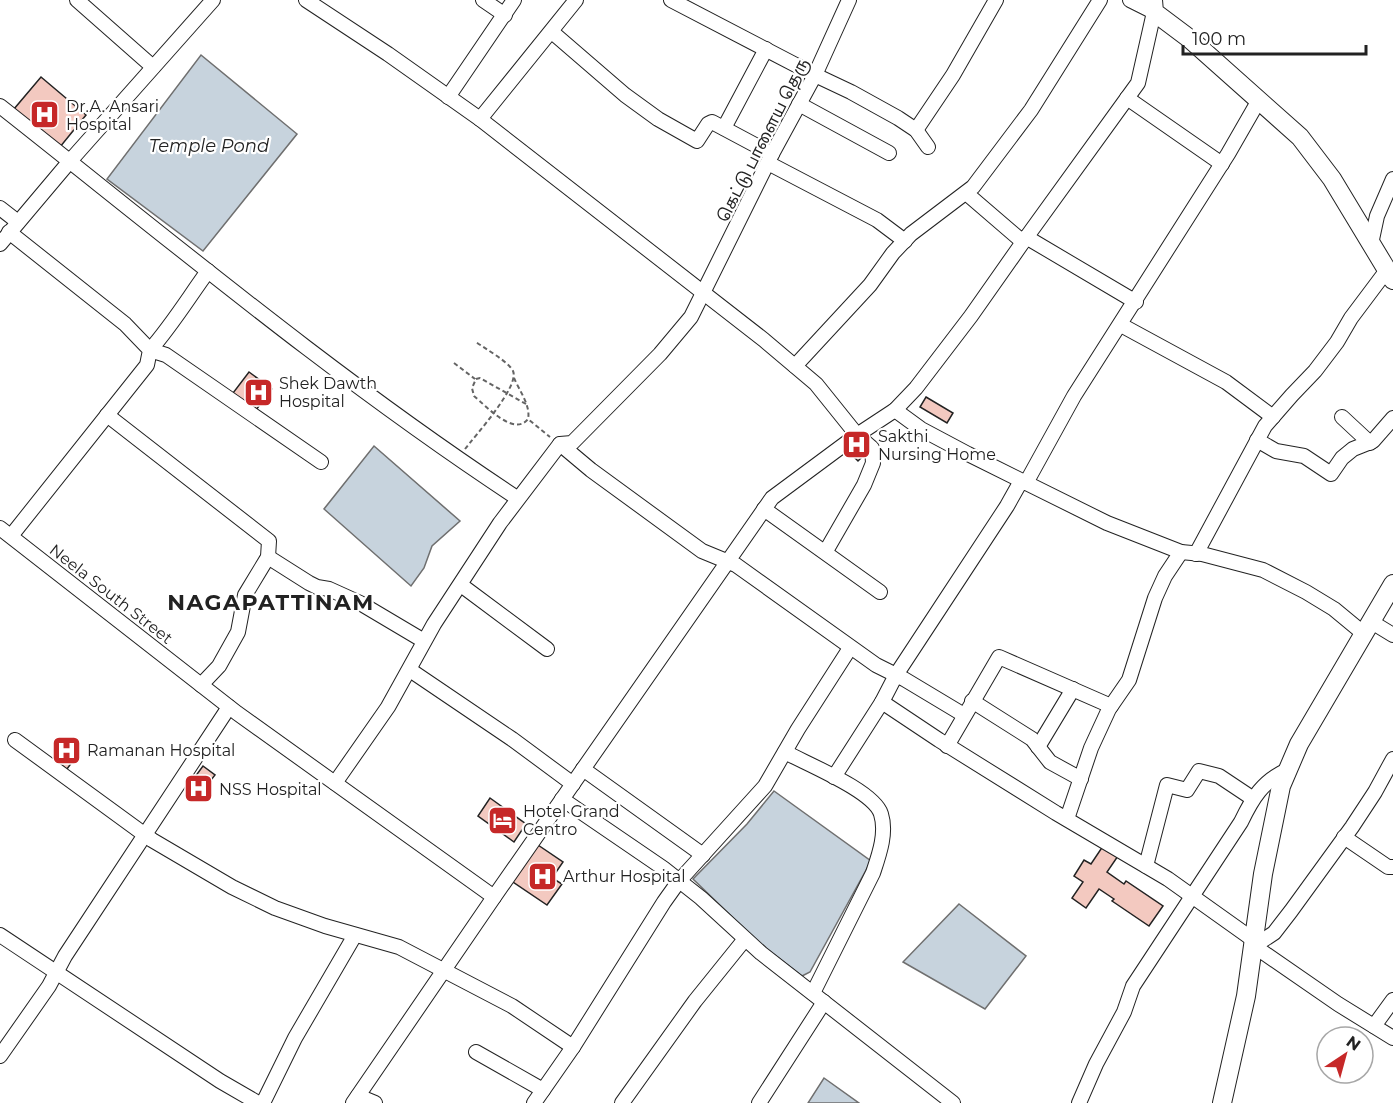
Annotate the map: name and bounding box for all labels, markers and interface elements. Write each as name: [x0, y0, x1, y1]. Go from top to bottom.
scale bar: [1183, 18, 1366, 56]
text: 100 m: [1192, 28, 1246, 50]
street label: கெட்டு பாளைய தெரு: [713, 55, 814, 226]
place label: Dr.A. Ansari Hospital: [66, 97, 159, 134]
hospital icon: Dr.A. Ansari Hospital: [29, 99, 61, 131]
water label: Temple Pond: [149, 135, 270, 157]
place label: Shek Dawth Hospital: [279, 374, 377, 411]
hospital icon: Shek Dawth Hospital: [242, 376, 274, 408]
place label: Sakthi Nursing Home: [878, 427, 996, 464]
hospital icon: Sakthi Nursing Home: [841, 429, 873, 461]
street label: Neela South Street: [46, 540, 177, 648]
district label: NAGAPATTINAM: [167, 589, 375, 616]
hospital icon: Ramanan Hospital: [50, 734, 82, 766]
place label: Ramanan Hospital: [87, 741, 235, 760]
hospital icon: NSS Hospital: [182, 773, 214, 805]
place label: NSS Hospital: [219, 780, 322, 799]
place label: Hotel Grand Centro: [523, 802, 620, 839]
hotel icon: Hotel Grand Centro: [486, 804, 518, 836]
hospital icon: Arthur Hospital: [526, 860, 558, 892]
place label: Arthur Hospital: [563, 867, 686, 886]
north arrow: [1315, 1025, 1375, 1085]
text: N: [1343, 1032, 1364, 1055]

